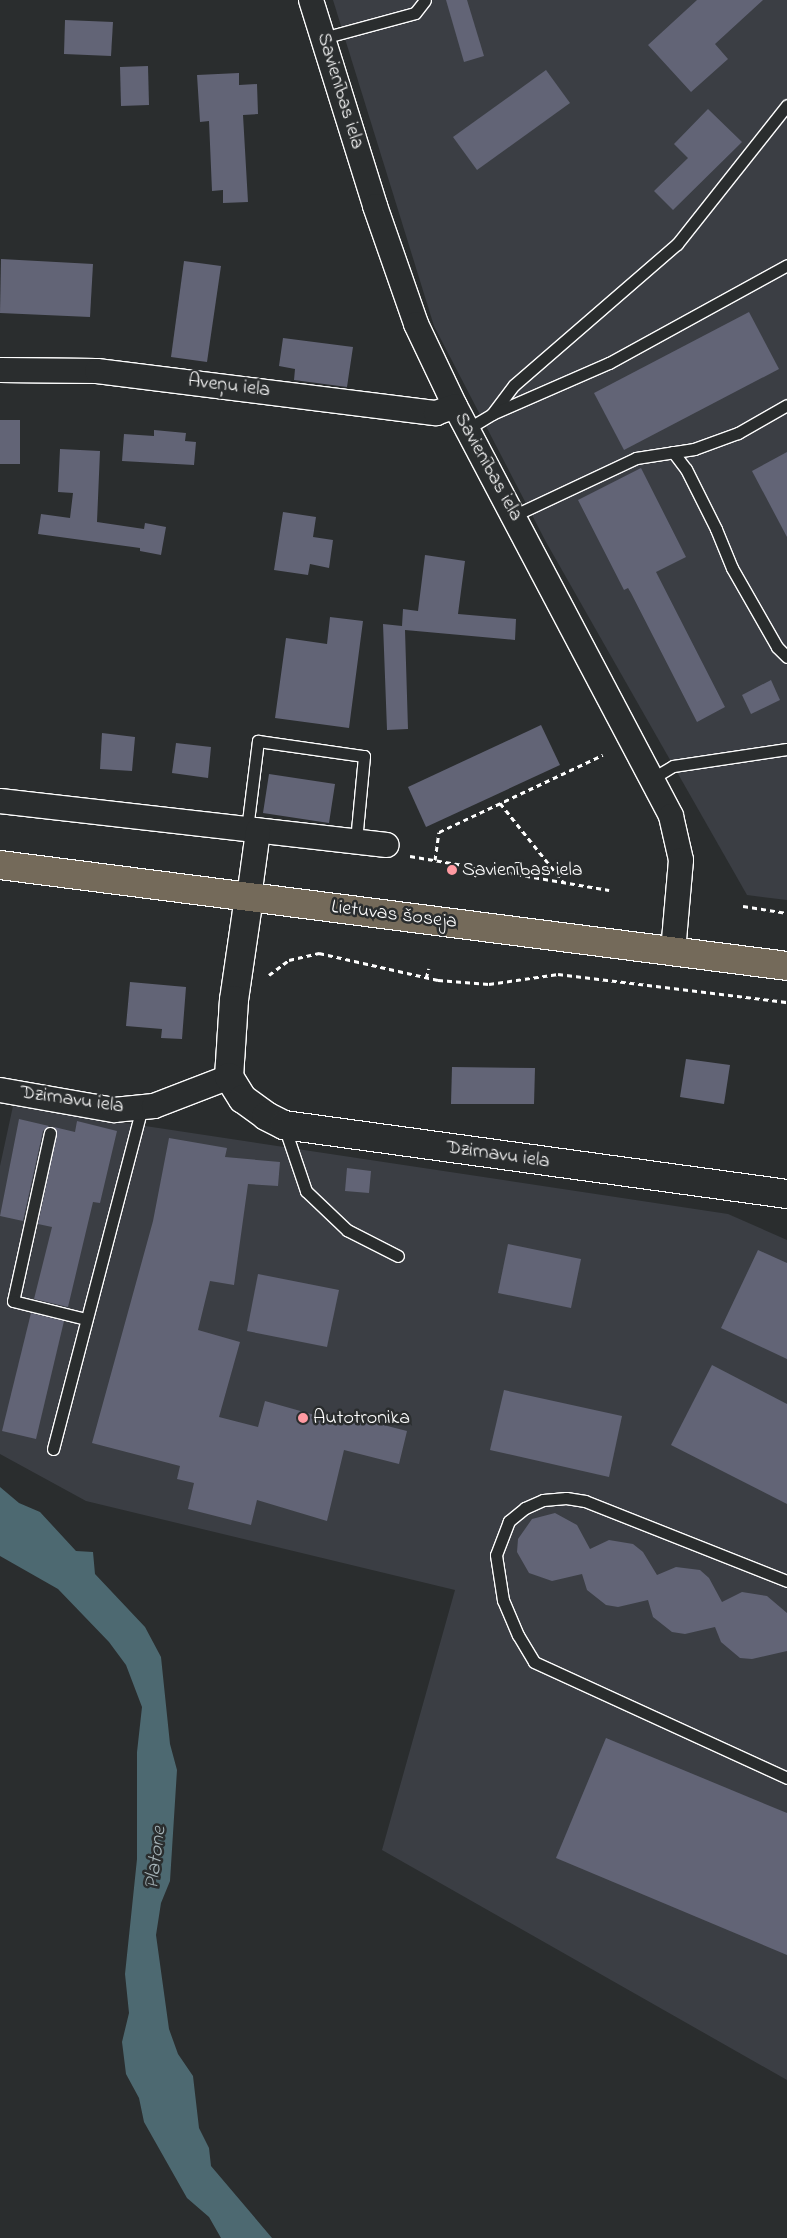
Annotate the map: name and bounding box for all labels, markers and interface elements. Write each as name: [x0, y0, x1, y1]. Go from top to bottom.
street label: Savienības iela: [311, 30, 369, 152]
street label: Aveņu iela: [187, 369, 271, 403]
street label: Savienības iela: [448, 408, 528, 526]
place label: Savienības iela: [462, 858, 583, 882]
marker: Savienības iela: [446, 864, 458, 876]
street label: Lietuvas šoseja: [330, 895, 458, 935]
street label: Dzirnavu iela: [19, 1081, 125, 1119]
street label: Dzirnavu iela: [445, 1136, 551, 1174]
place label: Autotronika: [313, 1406, 410, 1430]
marker: Autotronika: [297, 1412, 309, 1424]
water label: Platone: [140, 1825, 172, 1891]

